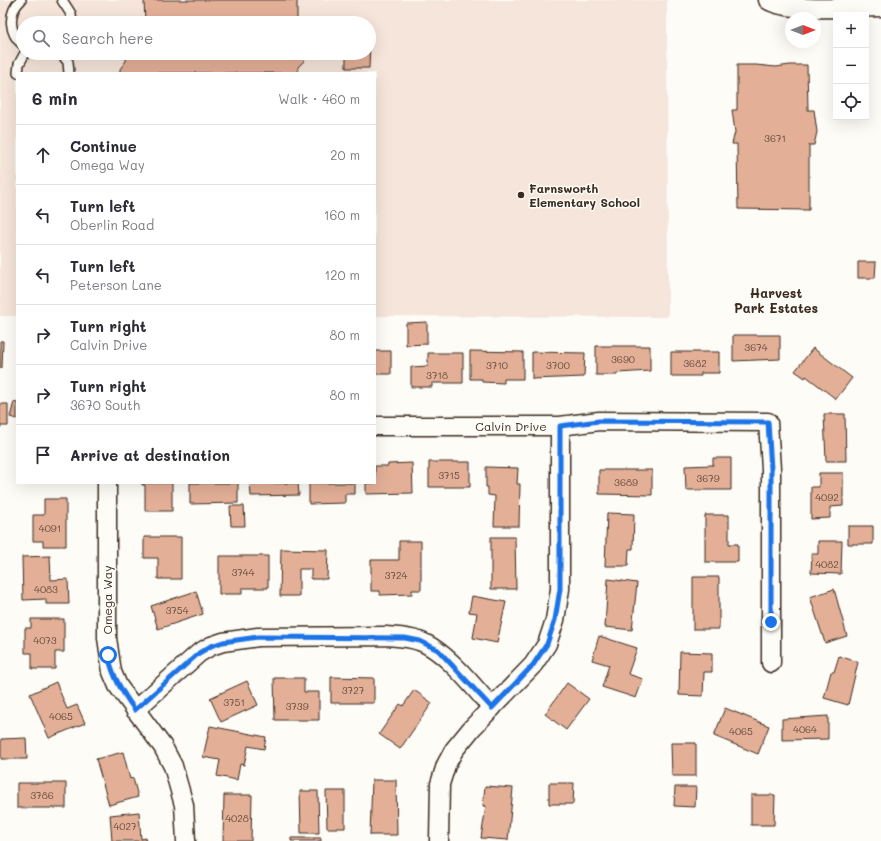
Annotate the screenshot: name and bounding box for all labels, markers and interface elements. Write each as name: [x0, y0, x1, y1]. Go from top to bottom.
north arrow: [785, 12, 821, 48]
map controls: [833, 12, 869, 120]
button: +: [833, 12, 869, 48]
search box: [16, 16, 376, 60]
icon: search: [30, 27, 52, 49]
text: Search here: [62, 28, 153, 48]
button: −: [833, 48, 869, 84]
button: locate: [833, 84, 869, 120]
text: 6 min: [32, 87, 77, 109]
text: Walk · 460 m: [278, 90, 360, 107]
house number: 3671: [764, 131, 786, 145]
text: Continue: [70, 136, 137, 156]
icon: ahead: [32, 144, 54, 166]
text: 20 m: [330, 146, 360, 163]
text: Omega Way: [70, 156, 145, 173]
place label: Farnsworth Elementary School: [529, 180, 640, 210]
marker: Farnsworth Elementary School: [516, 190, 526, 200]
text: Turn left: [70, 196, 135, 216]
icon: left: [32, 204, 54, 226]
text: 160 m: [324, 206, 360, 223]
text: Oberlin Road: [70, 216, 154, 233]
text: Turn left: [70, 256, 135, 276]
icon: left: [32, 264, 54, 286]
text: 120 m: [324, 266, 360, 283]
text: Peterson Lane: [70, 276, 162, 293]
district label: Harvest Park Estates: [734, 284, 818, 316]
text: Turn right: [70, 316, 147, 336]
icon: right: [32, 324, 54, 346]
text: 80 m: [330, 326, 360, 343]
text: Calvin Drive: [70, 336, 147, 353]
house number: 3674: [744, 340, 768, 354]
house number: 3690: [611, 352, 635, 366]
house number: 3682: [683, 356, 707, 370]
house number: 3710: [486, 358, 508, 372]
house number: 3700: [546, 358, 570, 372]
house number: 3718: [426, 368, 448, 382]
text: Turn right: [70, 376, 147, 396]
icon: right: [32, 384, 54, 406]
text: 80 m: [330, 386, 360, 403]
text: 3670 South: [70, 396, 140, 413]
street label: Calvin Drive: [475, 418, 547, 434]
icon: arrive: [32, 444, 54, 466]
text: Arrive at destination: [70, 445, 230, 465]
house number: 3715: [438, 468, 460, 482]
house number: 3679: [696, 471, 720, 485]
house number: 3689: [614, 475, 638, 489]
house number: 4092: [815, 490, 839, 504]
house number: 4091: [39, 521, 61, 535]
house number: 4082: [815, 557, 839, 571]
street label: Omega Way: [99, 565, 115, 635]
house number: 3744: [231, 565, 255, 579]
house number: 3724: [385, 568, 408, 582]
house number: 4083: [34, 582, 58, 596]
house number: 3754: [165, 603, 189, 617]
route end: [762, 613, 780, 631]
house number: 4073: [33, 633, 57, 647]
route start: [99, 646, 117, 664]
house number: 3727: [342, 683, 365, 697]
house number: 3751: [223, 695, 245, 709]
house number: 3739: [285, 699, 309, 713]
house number: 4065: [49, 709, 73, 723]
house number: 4064: [793, 722, 817, 736]
house number: 4065: [729, 724, 753, 738]
house number: 3786: [30, 788, 54, 802]
house number: 4028: [225, 811, 249, 825]
house number: 4027: [113, 819, 137, 833]

